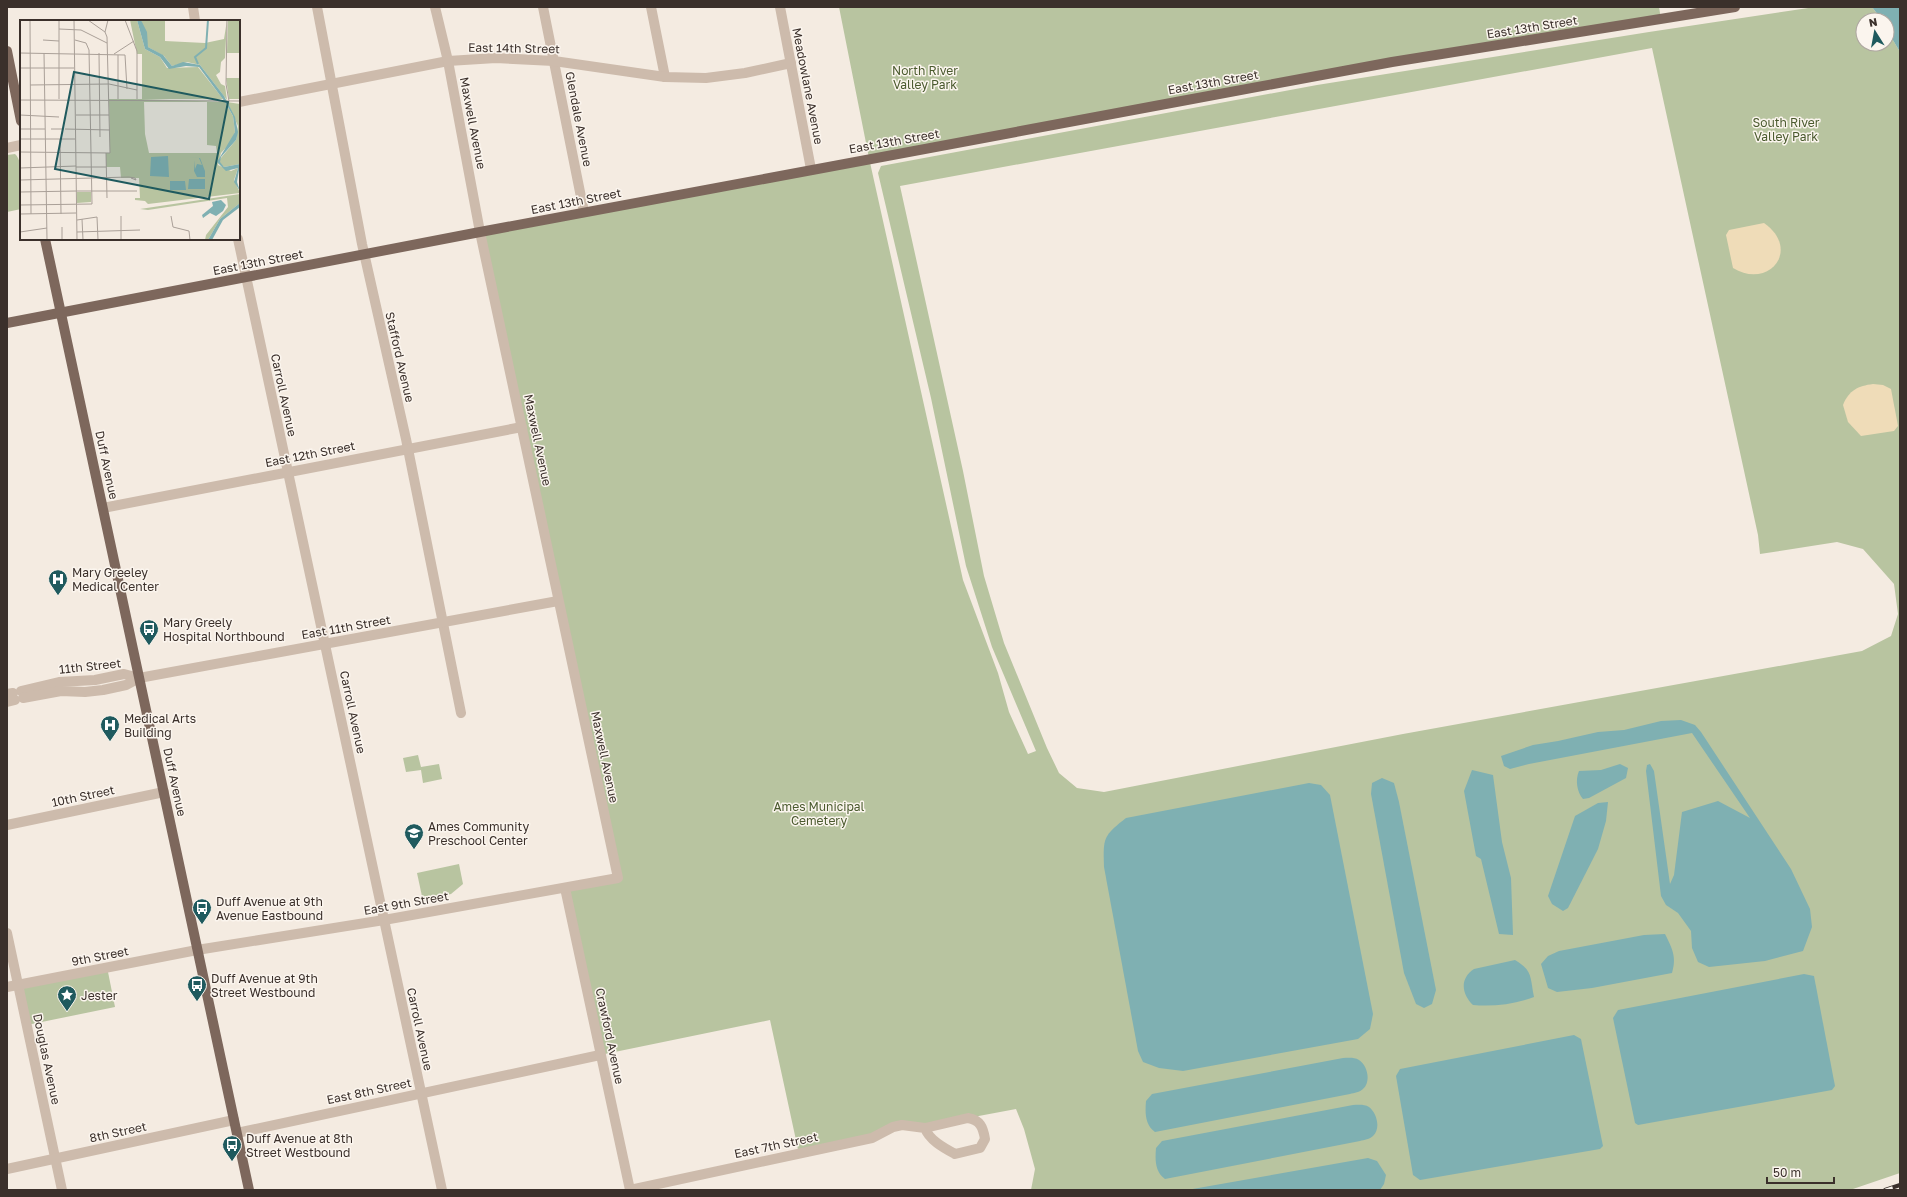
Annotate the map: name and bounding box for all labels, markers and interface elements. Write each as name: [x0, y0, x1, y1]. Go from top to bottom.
street label: East 13th Street: [1486, 12, 1579, 42]
north arrow: [1855, 12, 1895, 52]
text: N: [1868, 15, 1878, 29]
inset map: [20, 20, 240, 240]
street label: Meadowlane Avenue: [789, 26, 827, 146]
street label: East 14th Street: [468, 40, 560, 56]
park label: North River Valley Park: [892, 63, 958, 92]
street label: East 13th Street: [1167, 67, 1260, 97]
street label: Glendale Avenue: [562, 70, 596, 168]
street label: Maxwell Avenue: [457, 76, 489, 170]
park label: South River Valley Park: [1753, 115, 1820, 144]
street label: East 13th Street: [848, 126, 941, 156]
street label: East 13th Street: [530, 185, 623, 217]
street label: East 13th Street: [212, 246, 305, 278]
street label: Stafford Avenue: [382, 310, 418, 404]
street label: Carroll Avenue: [268, 352, 300, 438]
street label: Maxwell Avenue: [521, 393, 555, 487]
street label: Duff Avenue: [92, 429, 122, 501]
street label: East 12th Street: [264, 438, 357, 470]
place label: Mary Greeley Medical Center: [72, 565, 159, 594]
hospital icon: Mary Greeley Medical Center: [47, 568, 69, 596]
street label: East 11th Street: [300, 612, 392, 642]
place label: Mary Greely Hospital Northbound: [163, 615, 285, 644]
bus stop icon: Mary Greely Hospital Northbound: [138, 618, 160, 646]
street label: 11th Street: [58, 655, 122, 677]
street label: Carroll Avenue: [337, 669, 369, 755]
street label: Maxwell Avenue: [588, 710, 622, 804]
place label: Medical Arts Building: [124, 711, 196, 740]
hospital icon: Medical Arts Building: [99, 714, 121, 742]
street label: Duff Avenue: [160, 746, 190, 818]
street label: 10th Street: [50, 782, 116, 810]
park label: Ames Municipal Cemetery: [774, 799, 865, 828]
place label: Ames Community Preschool Center: [428, 819, 529, 848]
school or university icon: Ames Community Preschool Center: [403, 822, 425, 850]
street label: East 9th Street: [362, 888, 450, 918]
place label: Duff Avenue at 9th Avenue Eastbound: [216, 894, 323, 923]
bus stop icon: Duff Avenue at 9th Avenue Eastbound: [191, 897, 213, 925]
street label: 9th Street: [70, 943, 130, 969]
place label: Duff Avenue at 9th Street Westbound: [211, 971, 318, 1000]
bus stop icon: Duff Avenue at 9th Street Westbound: [186, 974, 208, 1002]
place icon: Jester: [56, 984, 78, 1012]
street label: Carroll Avenue: [404, 986, 436, 1072]
street label: Crawford Avenue: [592, 986, 628, 1086]
place label: Jester: [81, 988, 118, 1003]
street label: Douglas Avenue: [30, 1012, 64, 1106]
street label: East 8th Street: [325, 1075, 413, 1107]
street label: 8th Street: [88, 1119, 148, 1145]
street label: East 7th Street: [733, 1129, 819, 1161]
place label: Duff Avenue at 8th Street Westbound: [246, 1131, 353, 1160]
bus stop icon: Duff Avenue at 8th Street Westbound: [221, 1134, 243, 1162]
scale bar: [1767, 1159, 1834, 1185]
text: 50 m: [1773, 1165, 1801, 1180]

